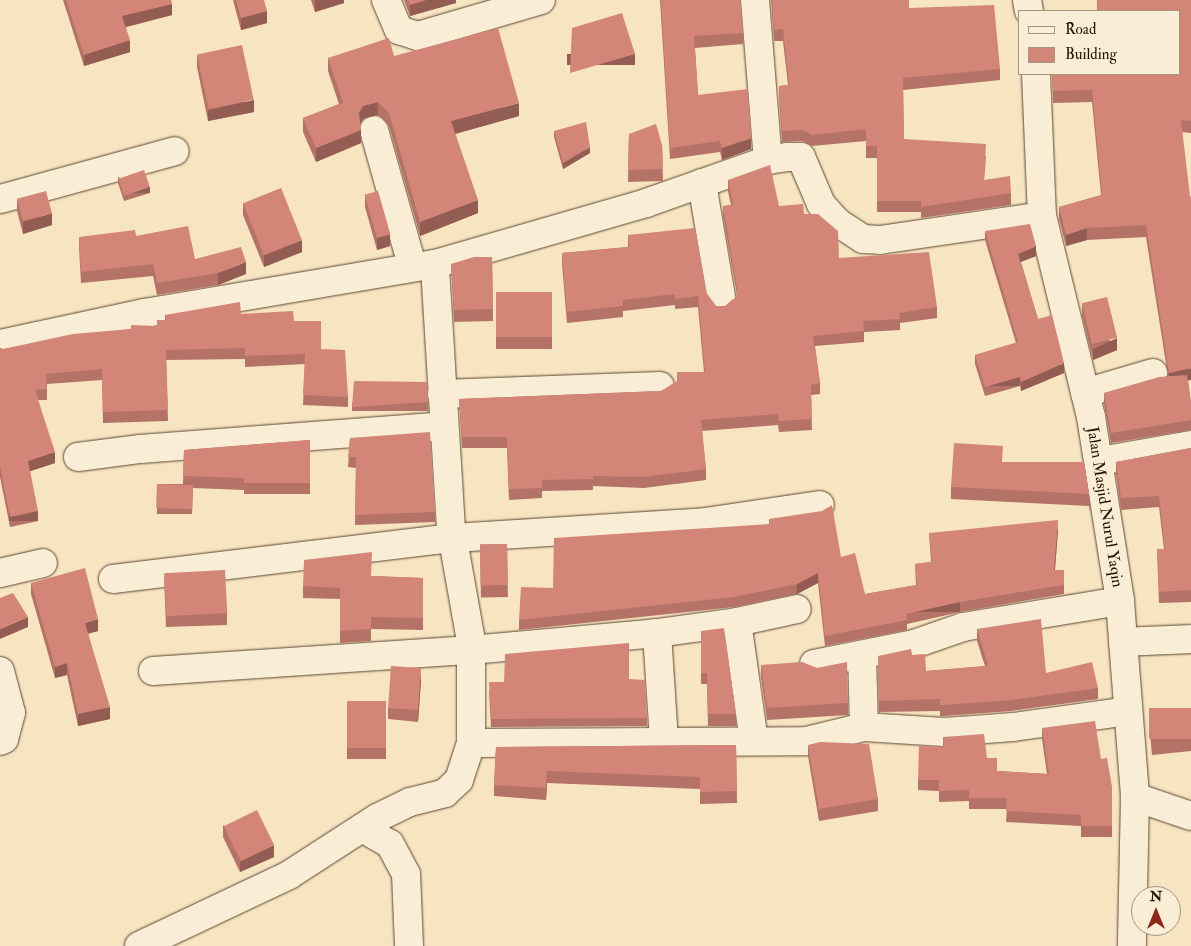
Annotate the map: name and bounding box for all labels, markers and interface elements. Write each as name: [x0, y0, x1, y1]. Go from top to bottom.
legend: [1018, 10, 1181, 75]
text: Road: [1065, 20, 1096, 39]
text: Building: [1065, 45, 1117, 64]
street label: Jalan Masjid Nurul Yaqin: [1083, 425, 1127, 589]
north arrow: [1131, 886, 1181, 936]
text: N: [1150, 888, 1162, 905]

